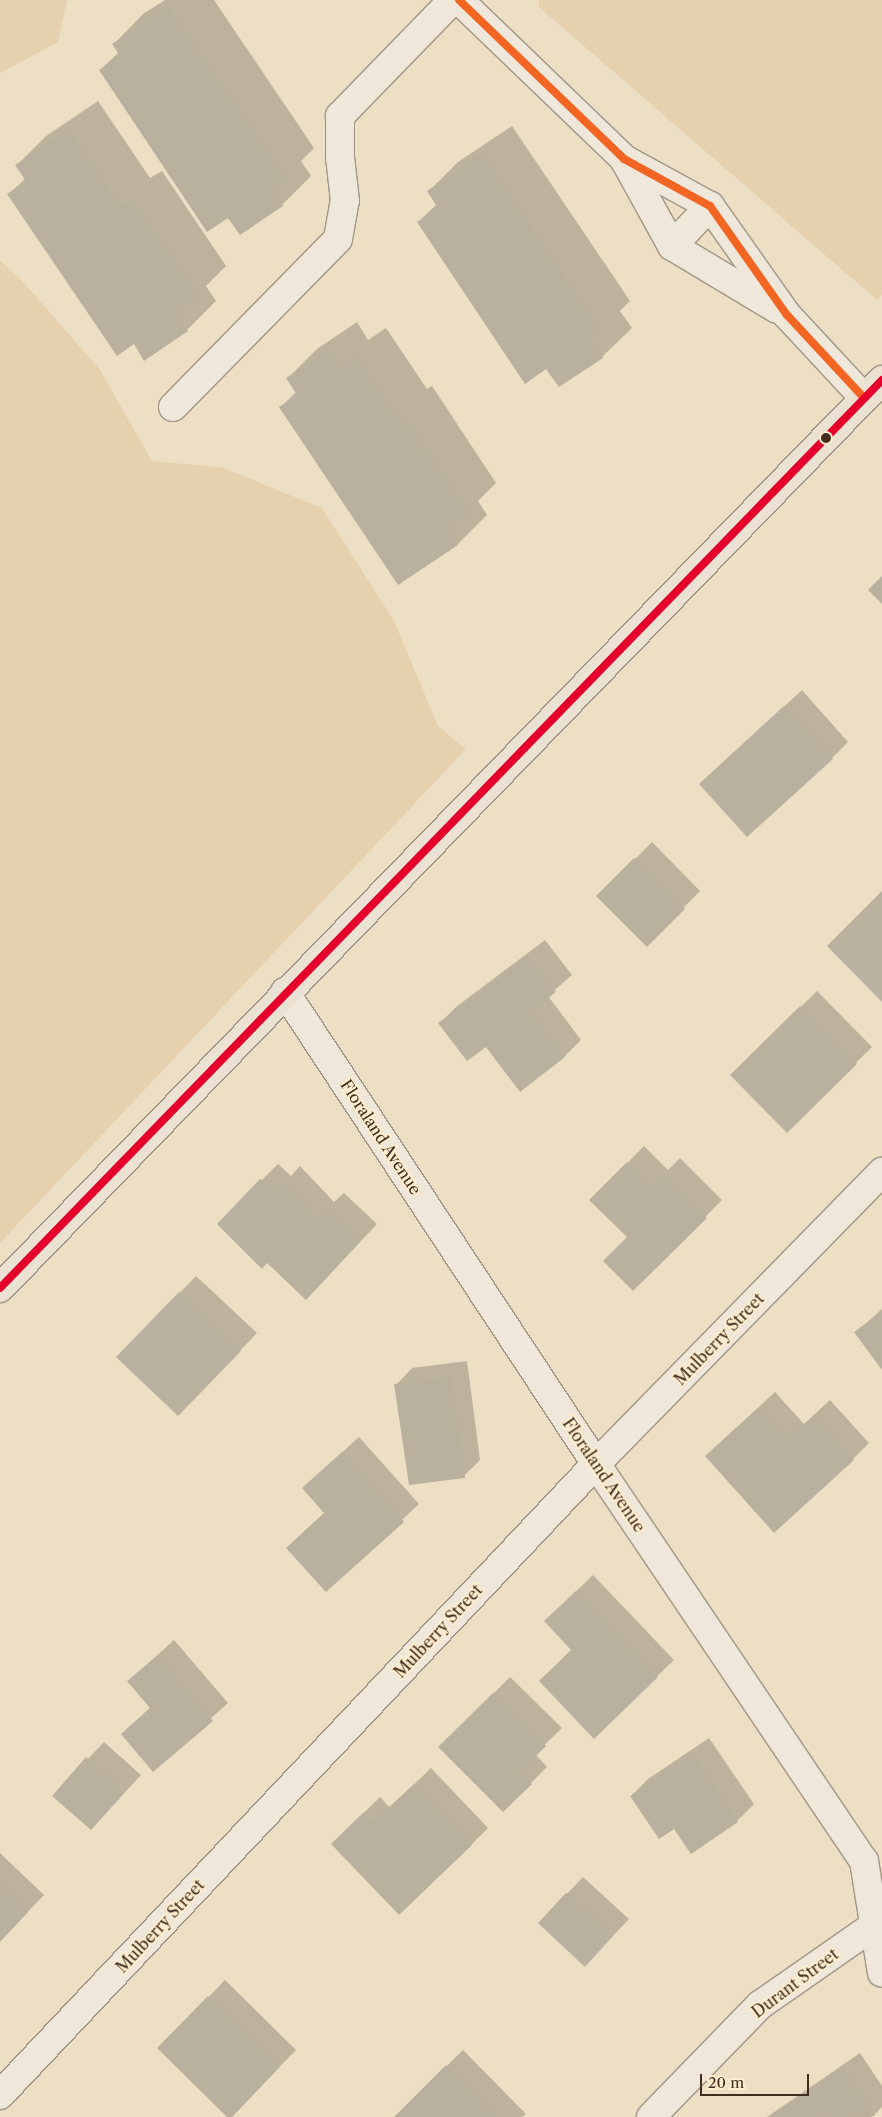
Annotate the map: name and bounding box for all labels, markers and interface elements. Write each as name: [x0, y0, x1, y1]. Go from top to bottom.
unlabelled marker: [821, 433, 831, 443]
street label: Floraland Avenue: [336, 1076, 426, 1198]
street label: Mulberry Street: [670, 1289, 768, 1389]
street label: Floraland Avenue: [559, 1414, 649, 1536]
street label: Mulberry Street: [390, 1580, 486, 1682]
street label: Mulberry Street: [112, 1875, 208, 1977]
street label: Durant Street: [748, 1944, 842, 2022]
scale bar: [702, 2064, 811, 2096]
text: 20 m: [708, 2073, 744, 2092]

